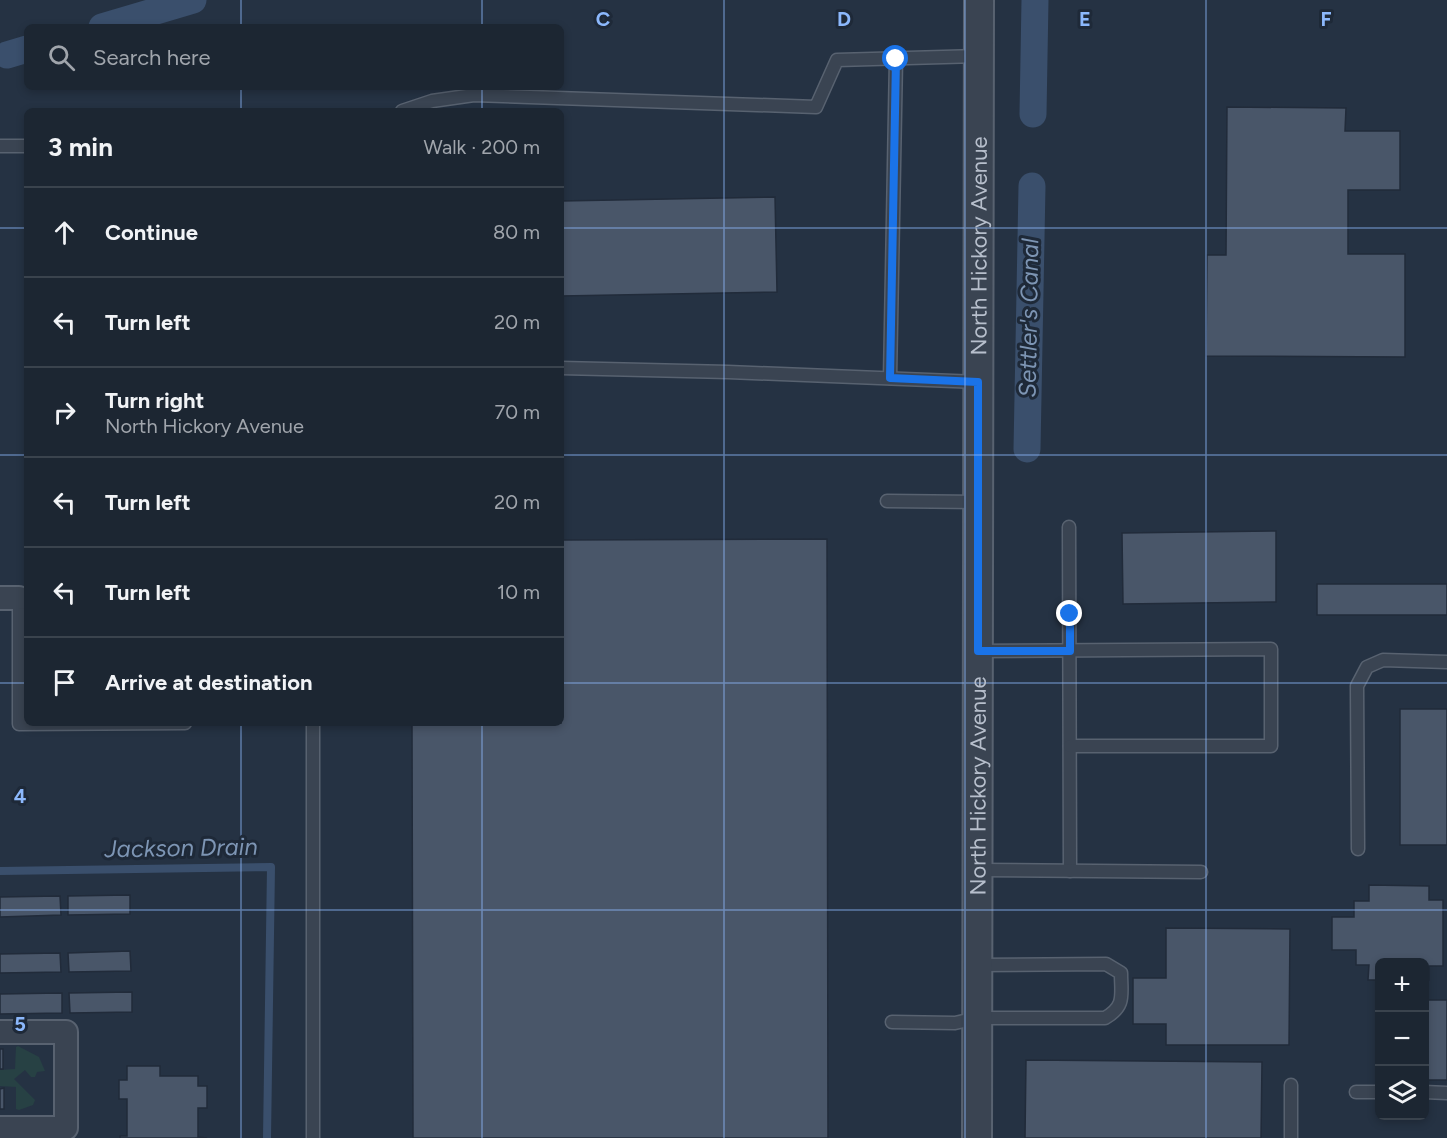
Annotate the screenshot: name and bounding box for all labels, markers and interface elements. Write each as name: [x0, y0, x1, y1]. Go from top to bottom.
text: C: [596, 7, 610, 31]
text: D: [837, 7, 851, 31]
text: E: [1079, 7, 1091, 31]
text: F: [1320, 7, 1332, 31]
search box: [24, 24, 564, 90]
icon: search: [45, 41, 78, 74]
text: Search here: [93, 44, 211, 71]
route start: [882, 45, 908, 71]
text: 3 min: [48, 131, 113, 163]
text: Walk · 200 m: [424, 135, 540, 159]
street label: North Hickory Avenue: [965, 137, 993, 355]
icon: ahead: [48, 216, 81, 249]
text: Continue: [105, 219, 198, 246]
text: 80 m: [493, 220, 540, 244]
water label: Settler's Canal: [1013, 237, 1044, 398]
icon: left: [48, 306, 81, 339]
text: Turn left: [105, 309, 191, 336]
text: 20 m: [494, 310, 540, 334]
text: Turn right: [105, 387, 204, 414]
icon: right: [48, 396, 81, 429]
text: 70 m: [494, 400, 540, 424]
text: North Hickory Avenue: [105, 414, 304, 438]
icon: left: [48, 486, 81, 519]
text: Turn left: [105, 489, 191, 516]
text: 20 m: [494, 490, 540, 514]
icon: left: [48, 576, 81, 609]
text: Turn left: [105, 579, 191, 606]
text: 10 m: [497, 580, 540, 604]
route end: [1056, 600, 1082, 626]
icon: arrive: [48, 666, 81, 699]
text: Arrive at destination: [105, 669, 313, 696]
street label: North Hickory Avenue: [964, 677, 992, 895]
text: 4: [14, 784, 27, 808]
water label: Jackson Drain: [103, 832, 258, 863]
map controls: [1375, 958, 1429, 1120]
button: +: [1375, 958, 1429, 1012]
text: 5: [14, 1012, 26, 1036]
button: −: [1375, 1012, 1429, 1066]
button: layers: [1375, 1066, 1429, 1120]

